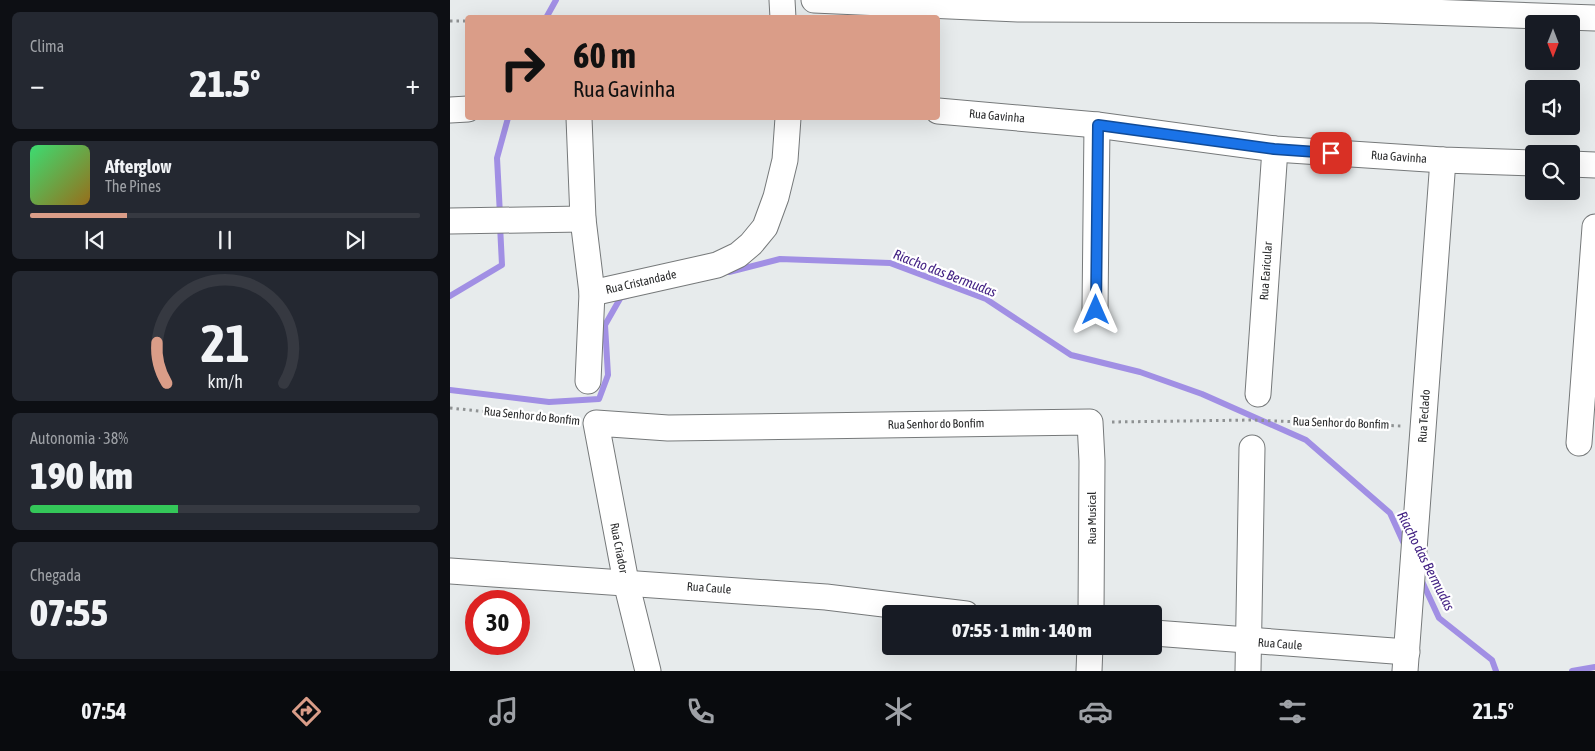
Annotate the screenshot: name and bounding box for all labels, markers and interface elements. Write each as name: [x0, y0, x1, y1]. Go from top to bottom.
north arrow: [1525, 15, 1580, 70]
map controls: [1525, 15, 1580, 200]
icon: right: [490, 35, 555, 100]
text: 60 m: [573, 35, 636, 75]
text: Clima: [30, 37, 64, 55]
text: 21.5°: [190, 62, 260, 105]
text: −: [30, 68, 45, 100]
text: +: [405, 68, 420, 100]
text: Rua Gavinha: [573, 76, 675, 102]
button: sound: [1525, 80, 1580, 135]
street label: Rua Gavinha: [969, 107, 1025, 125]
pin: [1310, 132, 1352, 174]
icon: arrive: [1317, 139, 1345, 167]
button: search: [1525, 145, 1580, 200]
street label: Rua Gavinha: [1371, 148, 1427, 166]
text: Afterglow: [105, 155, 172, 177]
text: The Pines: [105, 177, 161, 195]
icon: previous: [81, 226, 109, 254]
icon: pause: [211, 226, 239, 254]
icon: next: [341, 226, 369, 254]
street label: Rua Earicular: [1257, 241, 1275, 301]
water label: Riacho das Bermudas: [891, 246, 999, 300]
street label: Rua Cristandade: [604, 267, 678, 297]
position arrow: [1069, 283, 1121, 335]
text: 21: [201, 313, 249, 373]
text: km/h: [207, 371, 243, 392]
street label: Rua Teclado: [1415, 388, 1433, 443]
street label: Rua Senhor do Bonfim: [483, 404, 581, 428]
street label: Rua Senhor do Bonfim: [1292, 414, 1390, 432]
street label: Rua Senhor do Bonfim: [887, 416, 985, 432]
text: Autonomia · 38%: [30, 429, 128, 447]
text: 190 km: [30, 454, 133, 497]
street label: Rua Musical: [1085, 491, 1099, 545]
water label: Riacho das Bermudas: [1394, 509, 1458, 613]
street label: Rua Criador: [607, 522, 631, 575]
text: Chegada: [30, 566, 81, 584]
street label: Rua Caule: [686, 579, 732, 597]
speed limit sign: 30: [465, 590, 530, 655]
text: 07:55: [30, 591, 108, 634]
text: 07:55 · 1 min · 140 m: [952, 619, 1092, 641]
street label: Rua Caule: [1257, 635, 1303, 653]
icon: directions: [289, 694, 324, 729]
icon: music: [486, 694, 521, 729]
icon: phone: [683, 694, 718, 729]
icon: climate: [881, 694, 916, 729]
icon: car: [1078, 694, 1113, 729]
icon: filters: [1275, 694, 1310, 729]
text: 07:54: [81, 698, 126, 724]
text: 21.5°: [1473, 698, 1514, 724]

